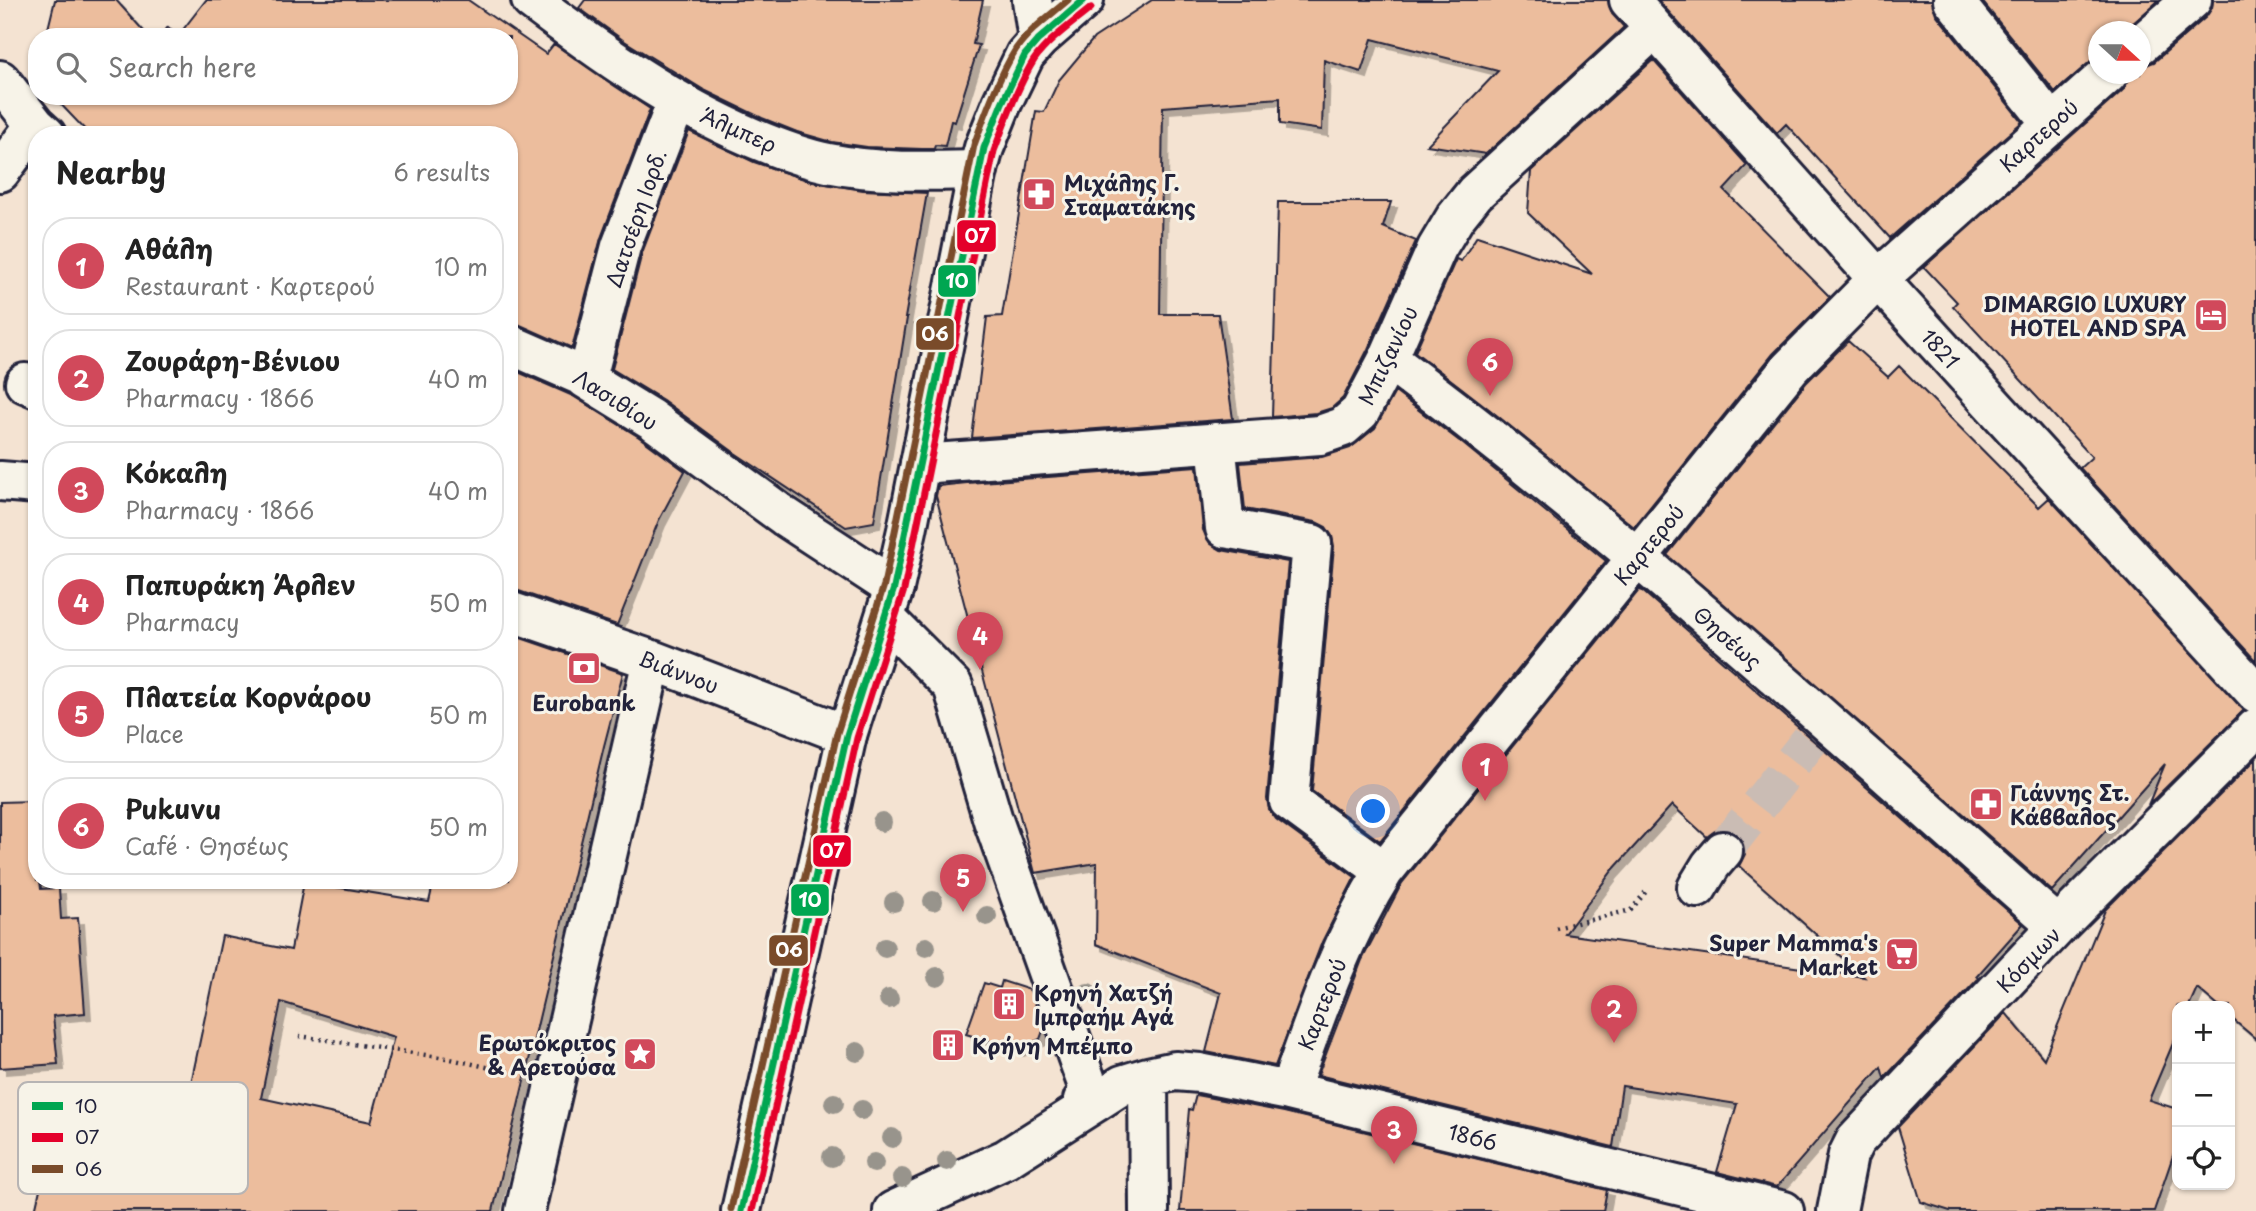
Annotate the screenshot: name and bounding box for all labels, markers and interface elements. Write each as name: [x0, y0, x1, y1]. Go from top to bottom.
north arrow: [2088, 21, 2151, 84]
search box: [28, 28, 518, 105]
text: Search here: [108, 47, 257, 86]
icon: search: [52, 48, 90, 86]
street label: Καρτερού: [1991, 91, 2085, 179]
street label: Άλμπερ: [696, 98, 782, 160]
street label: Δατσέρη Ιορδ.: [596, 145, 674, 291]
text: Nearby: [56, 149, 166, 194]
text: 6 results: [394, 154, 490, 189]
place label: Μιχάλης Γ. Σταματάκης: [1064, 166, 1196, 222]
pharmacy icon: Μιχάλης Γ. Σταματάκης: [1020, 175, 1058, 213]
line badge: 07: [956, 219, 997, 253]
text: 07: [965, 221, 990, 249]
text: Αθάλη: [125, 229, 213, 268]
text: 1: [76, 249, 87, 284]
text: 10 m: [434, 249, 488, 284]
line badge: 10: [937, 264, 977, 298]
text: 10: [945, 266, 969, 294]
text: Restaurant · Καρτερού: [125, 268, 375, 303]
place label: DIMARGIO LUXURY HOTEL AND SPA: [1983, 287, 2187, 343]
hotel icon: DIMARGIO LUXURY HOTEL AND SPA: [2192, 296, 2230, 334]
street label: Μπιζανίου: [1349, 300, 1425, 410]
line badge: 06: [915, 317, 955, 351]
text: 06: [921, 319, 949, 347]
street label: 1821: [1914, 321, 1968, 375]
pin: 6: [1467, 338, 1513, 396]
text: Ζουράρη-Βένιου: [125, 341, 340, 380]
street label: Λασιθίου: [568, 360, 664, 438]
text: 2: [73, 361, 89, 396]
text: 40 m: [428, 361, 488, 396]
text: Pharmacy · 1866: [125, 380, 314, 415]
text: Κόκαλη: [125, 453, 228, 492]
text: 3: [73, 473, 89, 508]
text: 40 m: [428, 473, 488, 508]
text: Pharmacy · 1866: [125, 492, 314, 527]
street label: Καρτερού: [1605, 496, 1691, 592]
text: Παπυράκη Άρλεν: [125, 565, 356, 604]
text: 4: [73, 585, 89, 620]
text: 50 m: [428, 585, 488, 620]
street label: Θησέως: [1687, 598, 1769, 676]
text: Pharmacy: [125, 604, 239, 639]
pin: 4: [957, 612, 1003, 670]
street label: Βιάννου: [634, 641, 724, 701]
bank icon: Eurobank: [565, 649, 603, 687]
text: Πλατεία Κορνάρου: [125, 677, 372, 716]
place label: Eurobank: [533, 686, 635, 718]
text: 5: [74, 697, 88, 732]
text: 50 m: [428, 697, 488, 732]
text: Place: [125, 716, 184, 751]
pin: 1: [1462, 743, 1508, 801]
place label: Γιάννης Στ. Κάββαλος: [2010, 776, 2130, 832]
pharmacy icon: Γιάννης Στ. Κάββαλος: [1967, 785, 2005, 823]
text: Pukuvu: [125, 789, 221, 828]
your location: [1356, 794, 1390, 828]
text: 6: [73, 809, 89, 844]
text: 50 m: [428, 809, 488, 844]
text: Café · Θησέως: [125, 828, 289, 863]
line badge: 07: [812, 834, 852, 868]
text: 07: [820, 836, 845, 864]
pin: 5: [940, 854, 986, 912]
line badge: 10: [790, 883, 830, 917]
text: 10: [798, 885, 822, 913]
street label: Κόσμων: [1988, 919, 2068, 999]
place label: Super Mamma's Market: [1709, 926, 1878, 982]
line badge: 06: [768, 934, 809, 967]
text: 06: [775, 935, 803, 963]
supermarket icon: Super Mamma's Market: [1883, 935, 1921, 973]
street label: Καρτερού: [1289, 953, 1353, 1055]
place label: Κρηνή Χατζή Ιμπραήμ Αγά: [1034, 976, 1175, 1032]
building icon: Κρηνή Χατζή Ιμπραήμ Αγά: [990, 985, 1028, 1023]
pin: 2: [1591, 985, 1637, 1043]
map controls: [2172, 1001, 2235, 1190]
button: +: [2172, 1001, 2235, 1064]
place label: Ερωτόκριτος & Αρετούσα: [478, 1026, 616, 1082]
building icon: Κρήνη Μπέμπο: [929, 1026, 967, 1064]
place label: Κρήνη Μπέμπο: [972, 1029, 1133, 1061]
place icon: Ερωτόκριτος & Αρετούσα: [621, 1035, 659, 1073]
button: −: [2172, 1064, 2235, 1127]
legend: [18, 1082, 248, 1194]
text: 10: [75, 1091, 97, 1119]
pin: 3: [1371, 1106, 1417, 1164]
street label: 1866: [1445, 1114, 1501, 1158]
text: 07: [75, 1122, 99, 1150]
button: locate: [2172, 1127, 2235, 1190]
text: 06: [75, 1154, 102, 1182]

